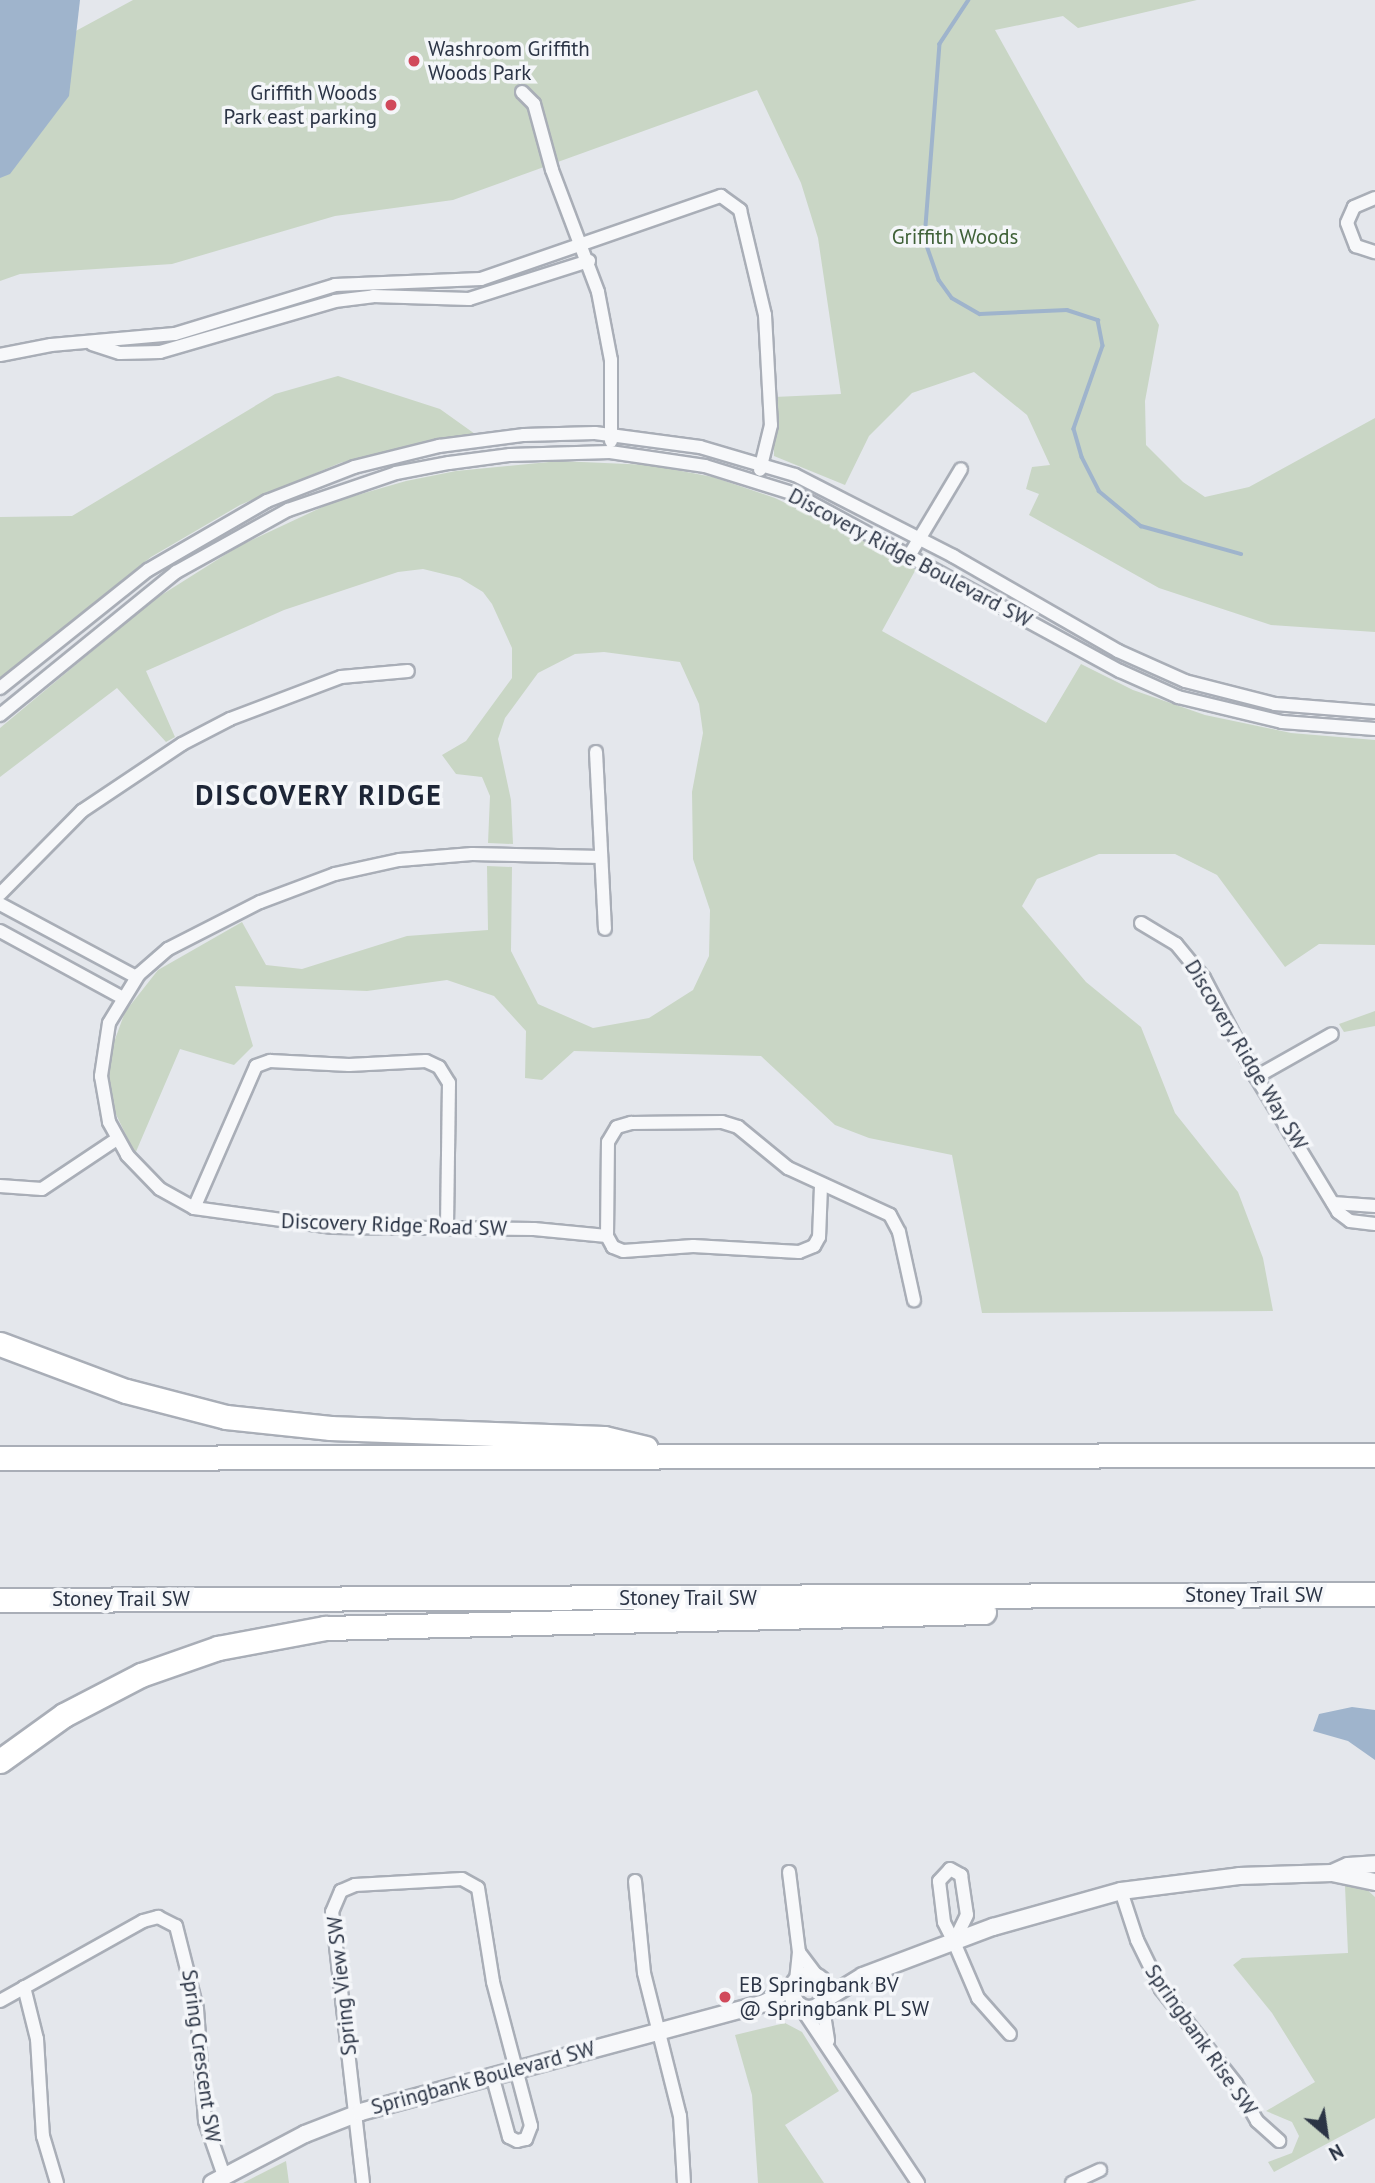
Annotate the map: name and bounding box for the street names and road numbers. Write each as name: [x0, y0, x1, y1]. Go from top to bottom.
street label: Discovery Ridge Boulevard SW: [784, 483, 1036, 633]
street label: Discovery Ridge Way SW: [1179, 955, 1313, 1155]
street label: Discovery Ridge Road SW: [280, 1208, 508, 1242]
street label: Stoney Trail SW: [1184, 1582, 1324, 1608]
street label: Stoney Trail SW: [618, 1585, 758, 1611]
street label: Stoney Trail SW: [51, 1586, 191, 1612]
street label: Spring View SW: [322, 1914, 362, 2058]
street label: Springbank Rise SW: [1139, 1960, 1263, 2120]
street label: Spring Crescent SW: [176, 1968, 226, 2144]
street label: Springbank Boulevard SW: [368, 2036, 598, 2120]

